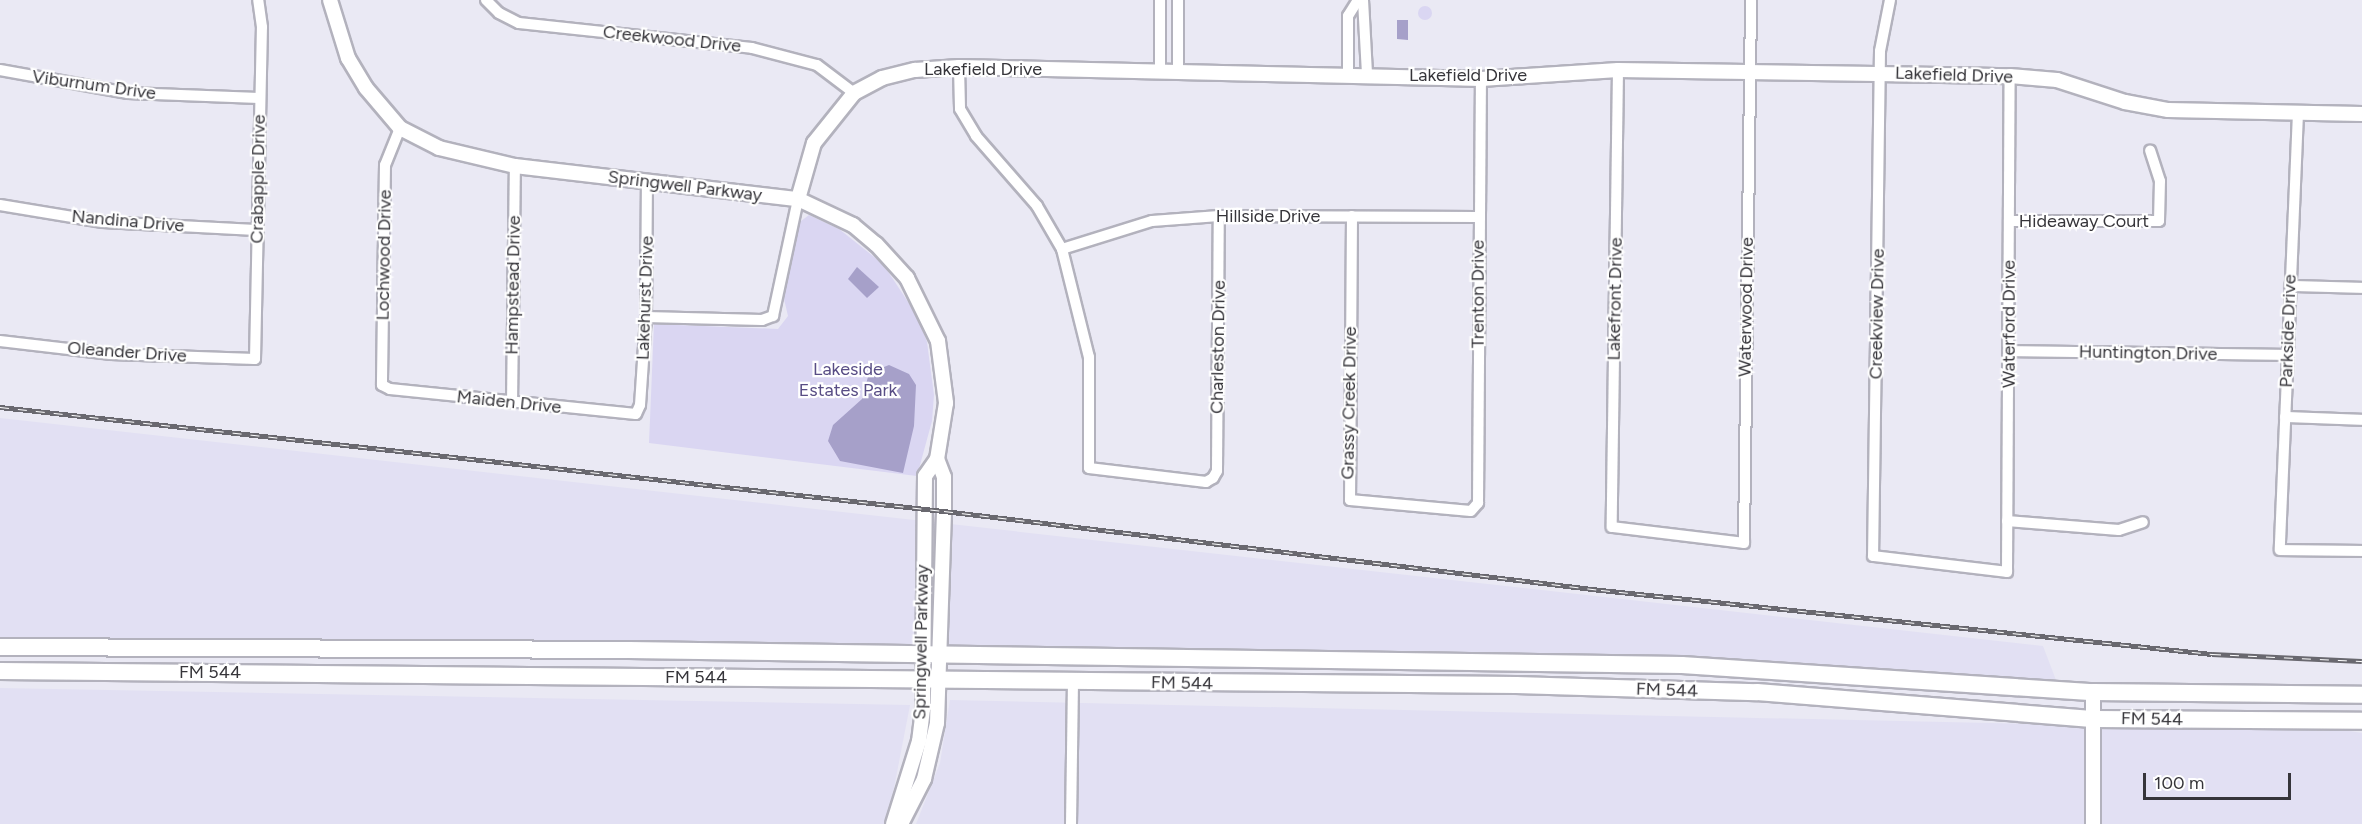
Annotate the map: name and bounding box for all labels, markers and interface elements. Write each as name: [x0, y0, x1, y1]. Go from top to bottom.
street label: Creekwood Drive: [602, 21, 742, 57]
street label: Lakefield Drive: [924, 58, 1042, 80]
street label: Lakefield Drive: [1895, 62, 2013, 88]
street label: Lakefield Drive: [1409, 64, 1527, 86]
street label: Viburnum Drive: [31, 66, 157, 104]
street label: Crabapple Drive: [246, 114, 270, 244]
street label: Springwell Parkway: [607, 166, 763, 206]
street label: Lochwood Drive: [372, 189, 396, 321]
street label: Nandina Drive: [71, 205, 185, 237]
street label: Hillside Drive: [1216, 205, 1320, 227]
street label: Hideaway Court: [2019, 210, 2149, 232]
street label: Hampstead Drive: [501, 215, 525, 355]
street label: Lakehurst Drive: [632, 235, 658, 361]
street label: Lakefront Drive: [1603, 237, 1627, 361]
street label: Waterwood Drive: [1734, 237, 1758, 377]
street label: Trenton Drive: [1467, 240, 1489, 348]
street label: Creekview Drive: [1865, 248, 1889, 380]
street label: Waterford Drive: [1998, 260, 2020, 388]
street label: Parkside Drive: [2275, 274, 2301, 388]
street label: Charleston Drive: [1206, 280, 1230, 414]
street label: Grassy Creek Drive: [1337, 326, 1361, 480]
street label: Oleander Drive: [67, 337, 187, 367]
street label: Huntington Drive: [2079, 341, 2217, 365]
park label: Lakeside Estates Park: [799, 359, 897, 401]
street label: Maiden Drive: [456, 386, 562, 418]
street label: Springwell Parkway: [909, 564, 933, 720]
street label: FM 544: [179, 661, 241, 683]
street label: FM 544: [665, 666, 727, 688]
street label: FM 544: [1151, 672, 1213, 694]
street label: FM 544: [1636, 678, 1698, 702]
street label: FM 544: [2121, 708, 2183, 730]
scale bar: [2146, 761, 2294, 799]
text: 100 m: [2154, 772, 2204, 794]

